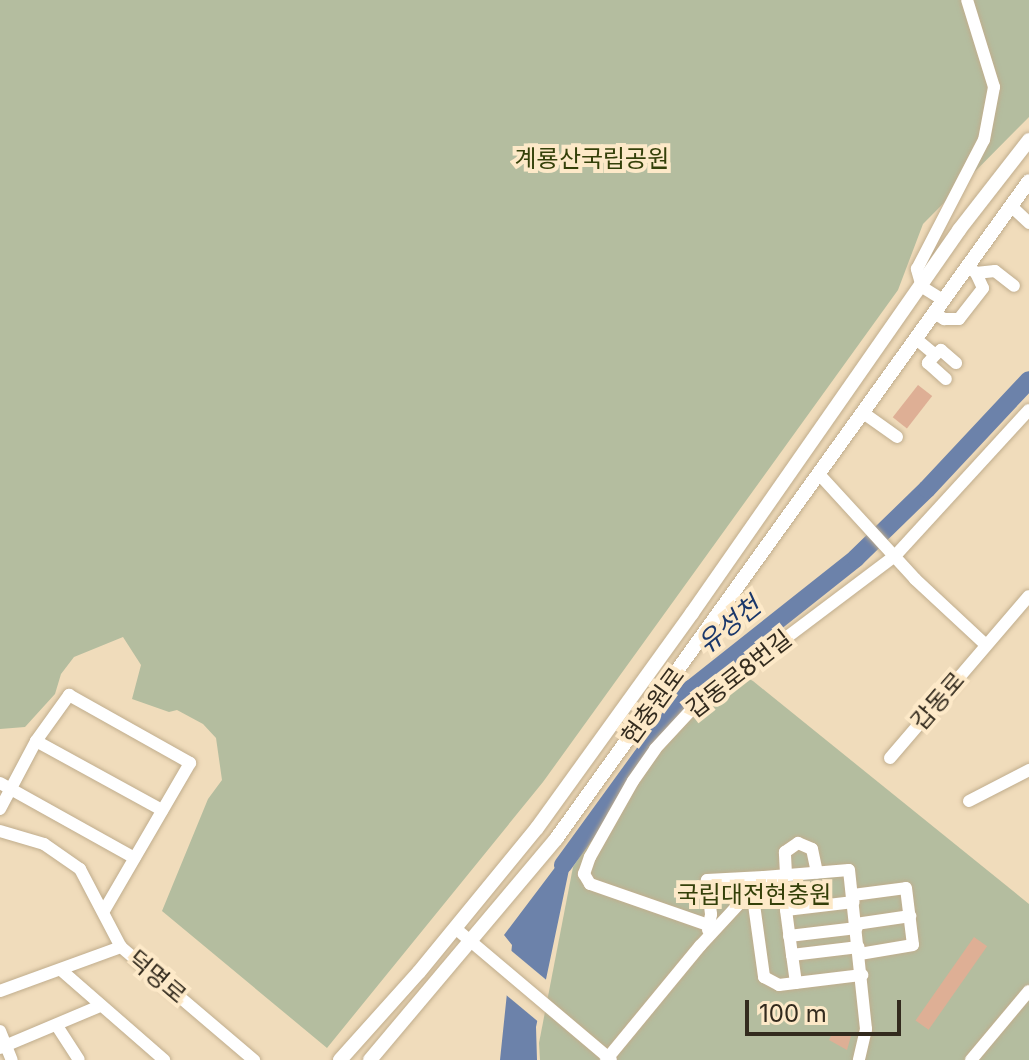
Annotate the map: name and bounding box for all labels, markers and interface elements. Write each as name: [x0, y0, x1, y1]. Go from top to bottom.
park label: 계룡산국립공원: [515, 145, 669, 173]
water label: 유성천: [691, 590, 767, 660]
street label: 갑동로8번길: [681, 624, 797, 724]
street label: 현충원로: [615, 662, 691, 750]
street label: 갑동로: [905, 667, 971, 735]
park label: 국립대전현충원: [677, 881, 831, 909]
street label: 덕명로: [122, 945, 192, 1009]
scale bar: [749, 984, 905, 1034]
text: 100 m: [759, 999, 827, 1028]

